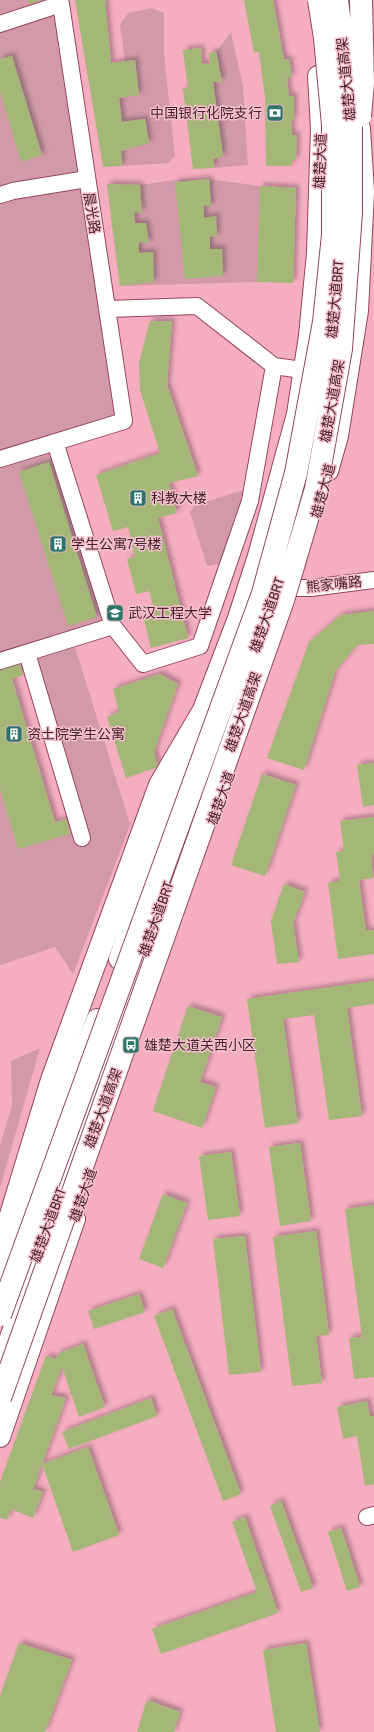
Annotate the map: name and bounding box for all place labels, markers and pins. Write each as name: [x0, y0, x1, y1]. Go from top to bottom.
bank icon: 中国银行化院支行: [265, 103, 285, 123]
place label: 中国银行化院支行: [150, 104, 262, 122]
building icon: 科教大楼: [128, 488, 148, 508]
place label: 科教大楼: [151, 489, 207, 507]
building icon: 学生公寓7号楼: [48, 534, 68, 554]
place label: 学生公寓7号楼: [71, 535, 161, 553]
school or university icon: 武汉工程大学: [105, 603, 125, 623]
place label: 武汉工程大学: [128, 604, 212, 622]
building icon: 资土院学生公寓: [4, 724, 24, 744]
place label: 资土院学生公寓: [27, 725, 125, 743]
bus stop icon: 雄楚大道关西小区: [121, 1035, 141, 1055]
place label: 雄楚大道关西小区: [144, 1036, 256, 1054]

